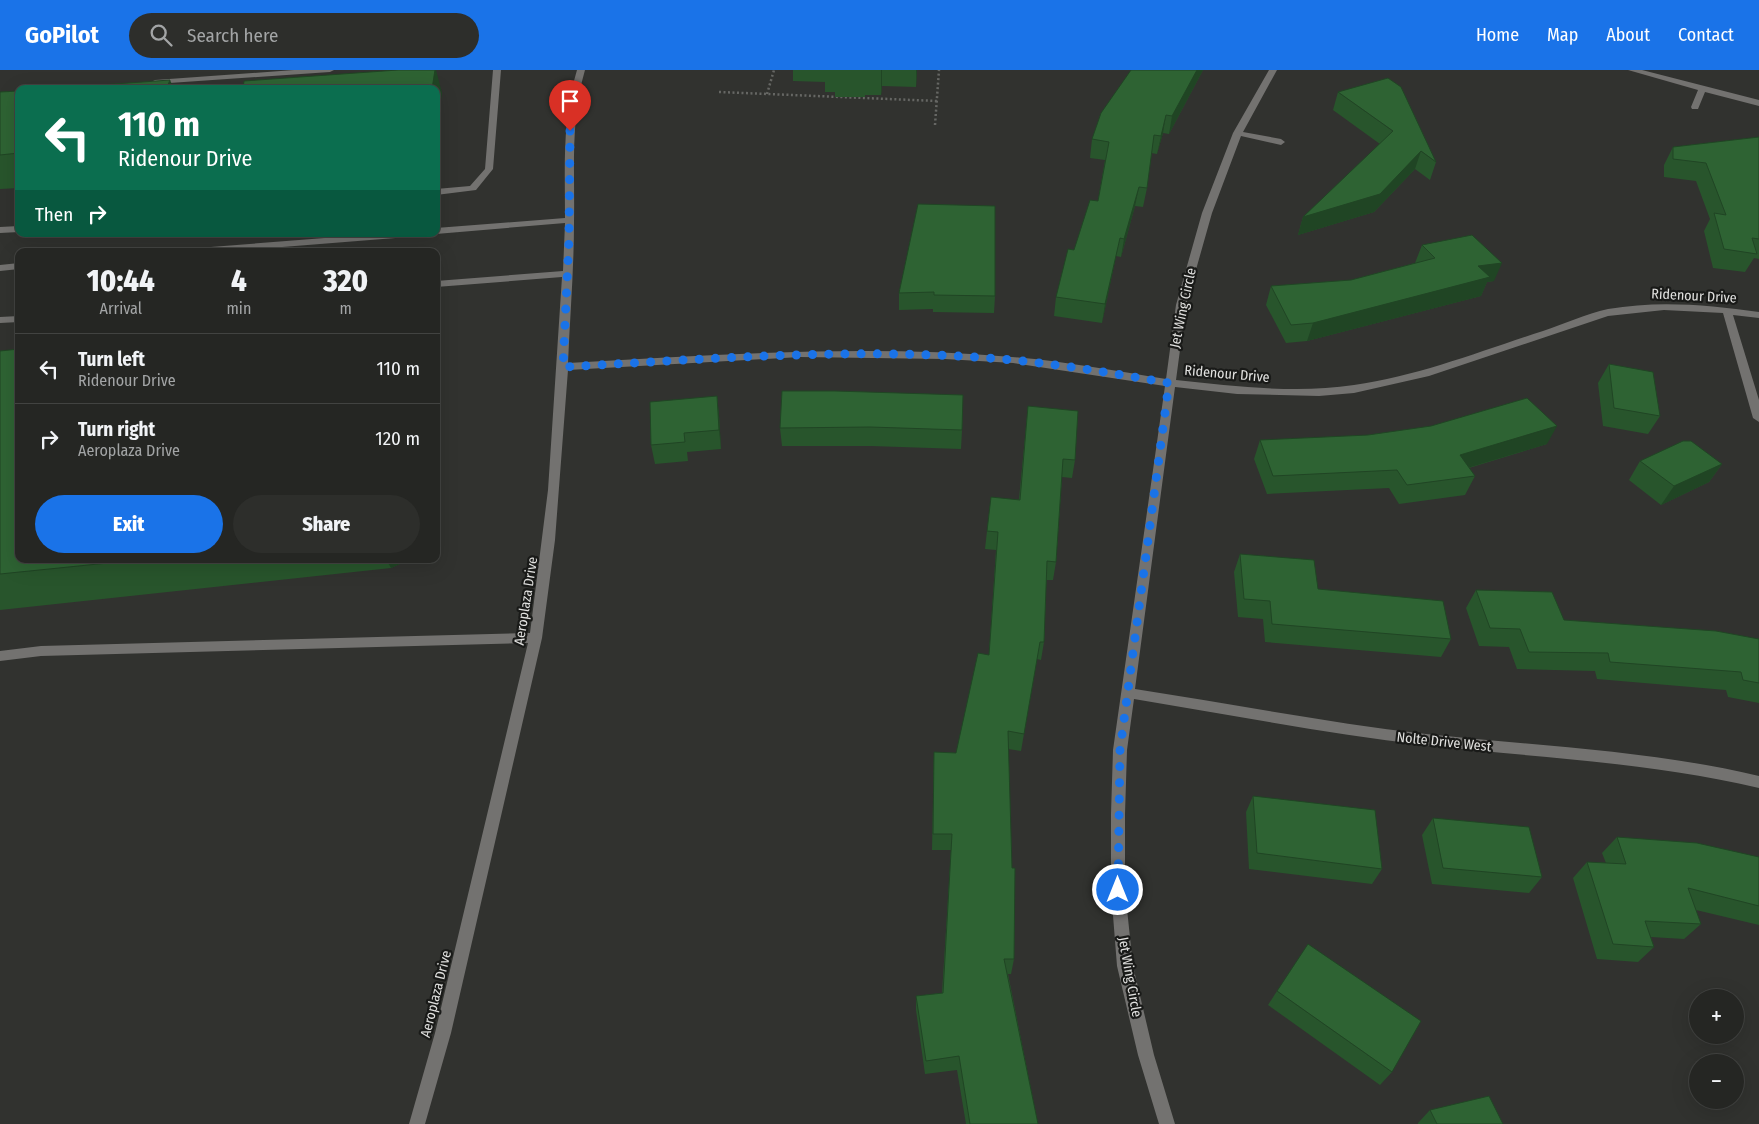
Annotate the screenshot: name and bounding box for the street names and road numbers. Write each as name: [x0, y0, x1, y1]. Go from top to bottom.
street label: Jet Wing Circle: [1166, 266, 1200, 350]
street label: Ridenour Drive: [1651, 285, 1737, 307]
street label: Ridenour Drive: [1184, 362, 1270, 386]
street label: Aeroplaza Drive: [511, 556, 541, 646]
street label: Nolte Drive West: [1396, 729, 1492, 755]
street label: Jet Wing Circle: [1115, 935, 1145, 1019]
street label: Aeroplaza Drive: [417, 949, 455, 1039]

